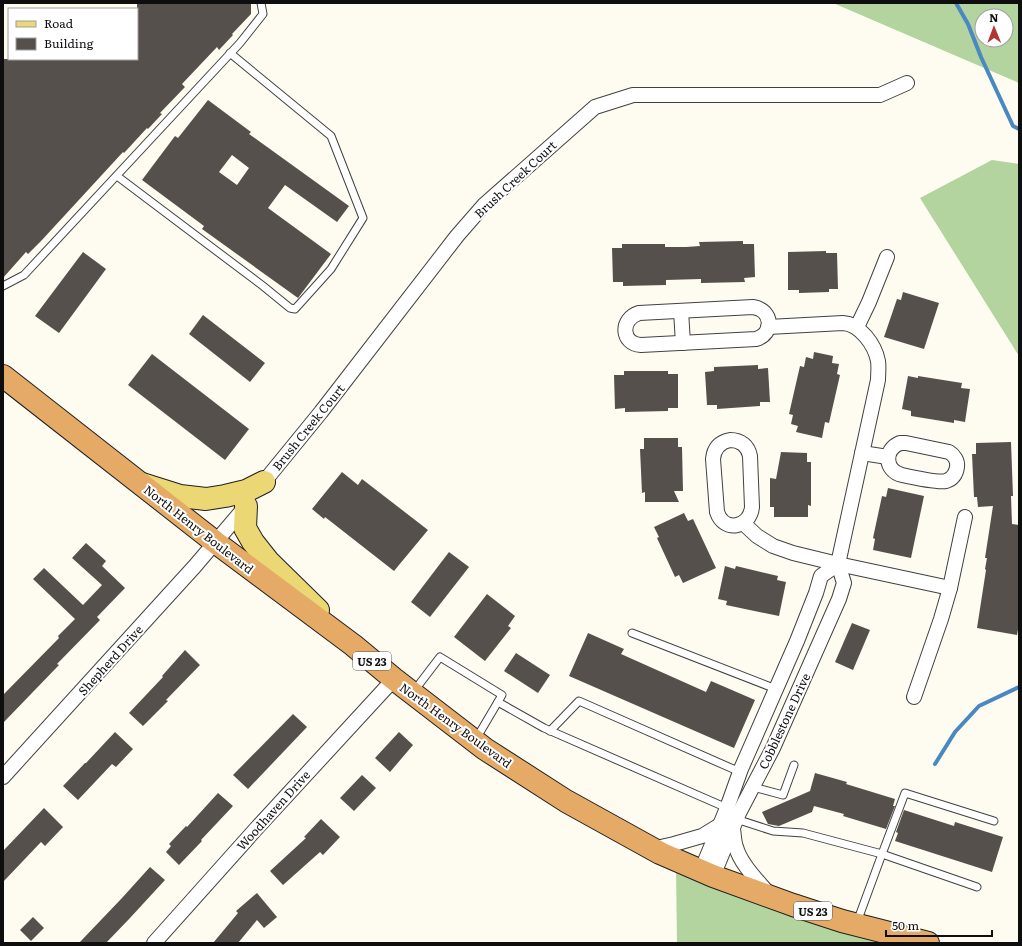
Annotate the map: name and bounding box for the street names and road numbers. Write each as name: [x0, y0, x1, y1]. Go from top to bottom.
street label: Brush Creek Court: [470, 136, 560, 222]
street label: Brush Creek Court: [268, 380, 349, 474]
street label: North Henry Boulevard: [140, 480, 258, 578]
street label: Shepherd Drive: [73, 621, 147, 699]
road number: US 23: [353, 652, 391, 670]
street label: Cobblestone Drive: [754, 670, 814, 772]
street label: North Henry Boulevard: [396, 678, 516, 772]
street label: Woodhaven Drive: [232, 766, 314, 854]
road number: US 23: [794, 902, 832, 920]

